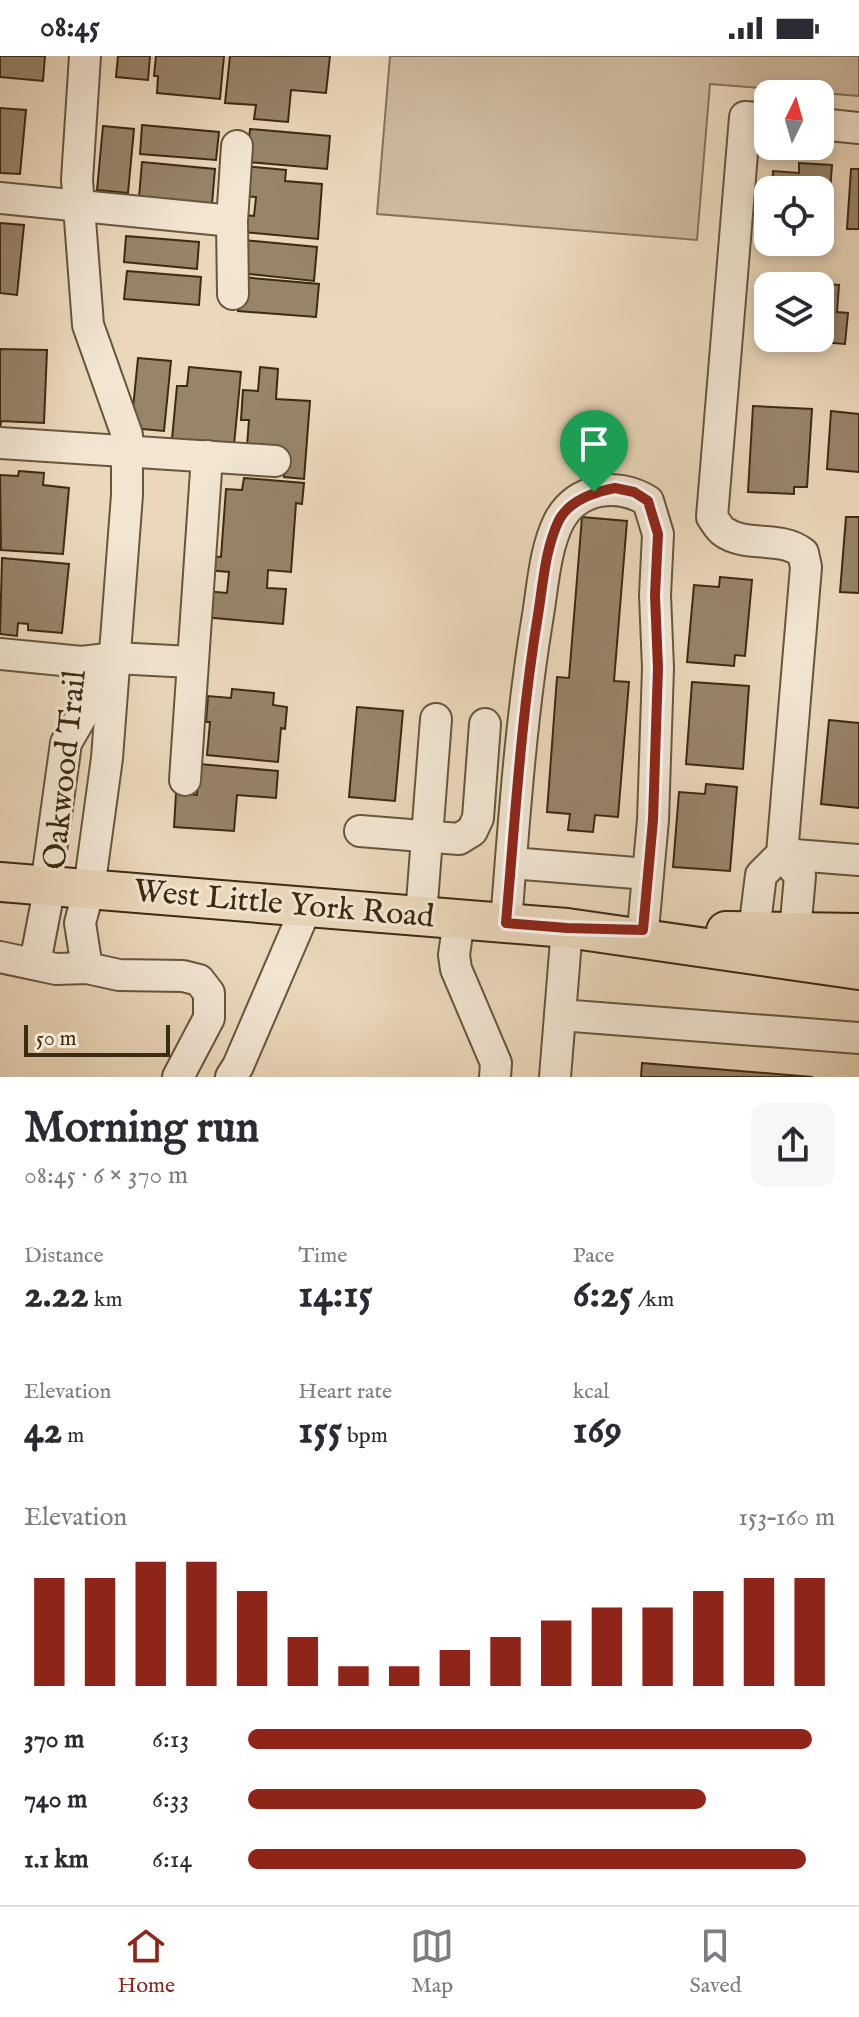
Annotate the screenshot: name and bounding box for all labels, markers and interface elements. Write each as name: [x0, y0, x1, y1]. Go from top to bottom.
text: 08:45: [40, 9, 100, 47]
north arrow: [754, 80, 834, 160]
map controls: [754, 80, 834, 352]
button: locate: [754, 176, 834, 256]
button: layers: [754, 272, 834, 352]
pin: [560, 410, 628, 492]
icon: arrive: [572, 422, 616, 466]
street label: Oakwood Trail: [35, 668, 97, 872]
street label: West Little York Road: [132, 871, 437, 939]
scale bar: [24, 1021, 170, 1057]
text: 50 m: [36, 1025, 77, 1053]
text: Morning run: [24, 1101, 259, 1157]
button: share: [751, 1103, 835, 1187]
text: 08:45 · 6 × 370 m: [24, 1159, 188, 1192]
text: Distance: [24, 1242, 104, 1270]
text: Time: [298, 1242, 347, 1270]
text: Pace: [573, 1242, 614, 1270]
text: 2.22: [24, 1270, 89, 1321]
text: 14:15: [298, 1270, 373, 1321]
text: 6:25: [573, 1270, 633, 1321]
text: km: [89, 1286, 122, 1314]
text: /km: [633, 1286, 674, 1314]
text: Elevation: [24, 1378, 111, 1406]
text: Heart rate: [298, 1378, 392, 1406]
text: kcal: [573, 1378, 609, 1406]
text: 42: [24, 1406, 62, 1457]
text: 155: [298, 1406, 342, 1457]
text: 169: [573, 1406, 622, 1457]
text: m: [62, 1422, 84, 1450]
text: bpm: [342, 1422, 388, 1450]
text: Elevation: [24, 1501, 127, 1534]
text: 153–160 m: [738, 1501, 835, 1534]
text: 370 m: [24, 1723, 84, 1756]
text: 6:13: [152, 1723, 189, 1756]
text: 740 m: [24, 1783, 87, 1816]
text: 6:33: [152, 1783, 189, 1816]
text: 1.1 km: [24, 1843, 89, 1876]
text: 6:14: [152, 1843, 192, 1876]
tab: Home: [118, 1924, 175, 2000]
tab: Map: [410, 1924, 454, 2000]
tab: Saved: [689, 1924, 741, 2000]

